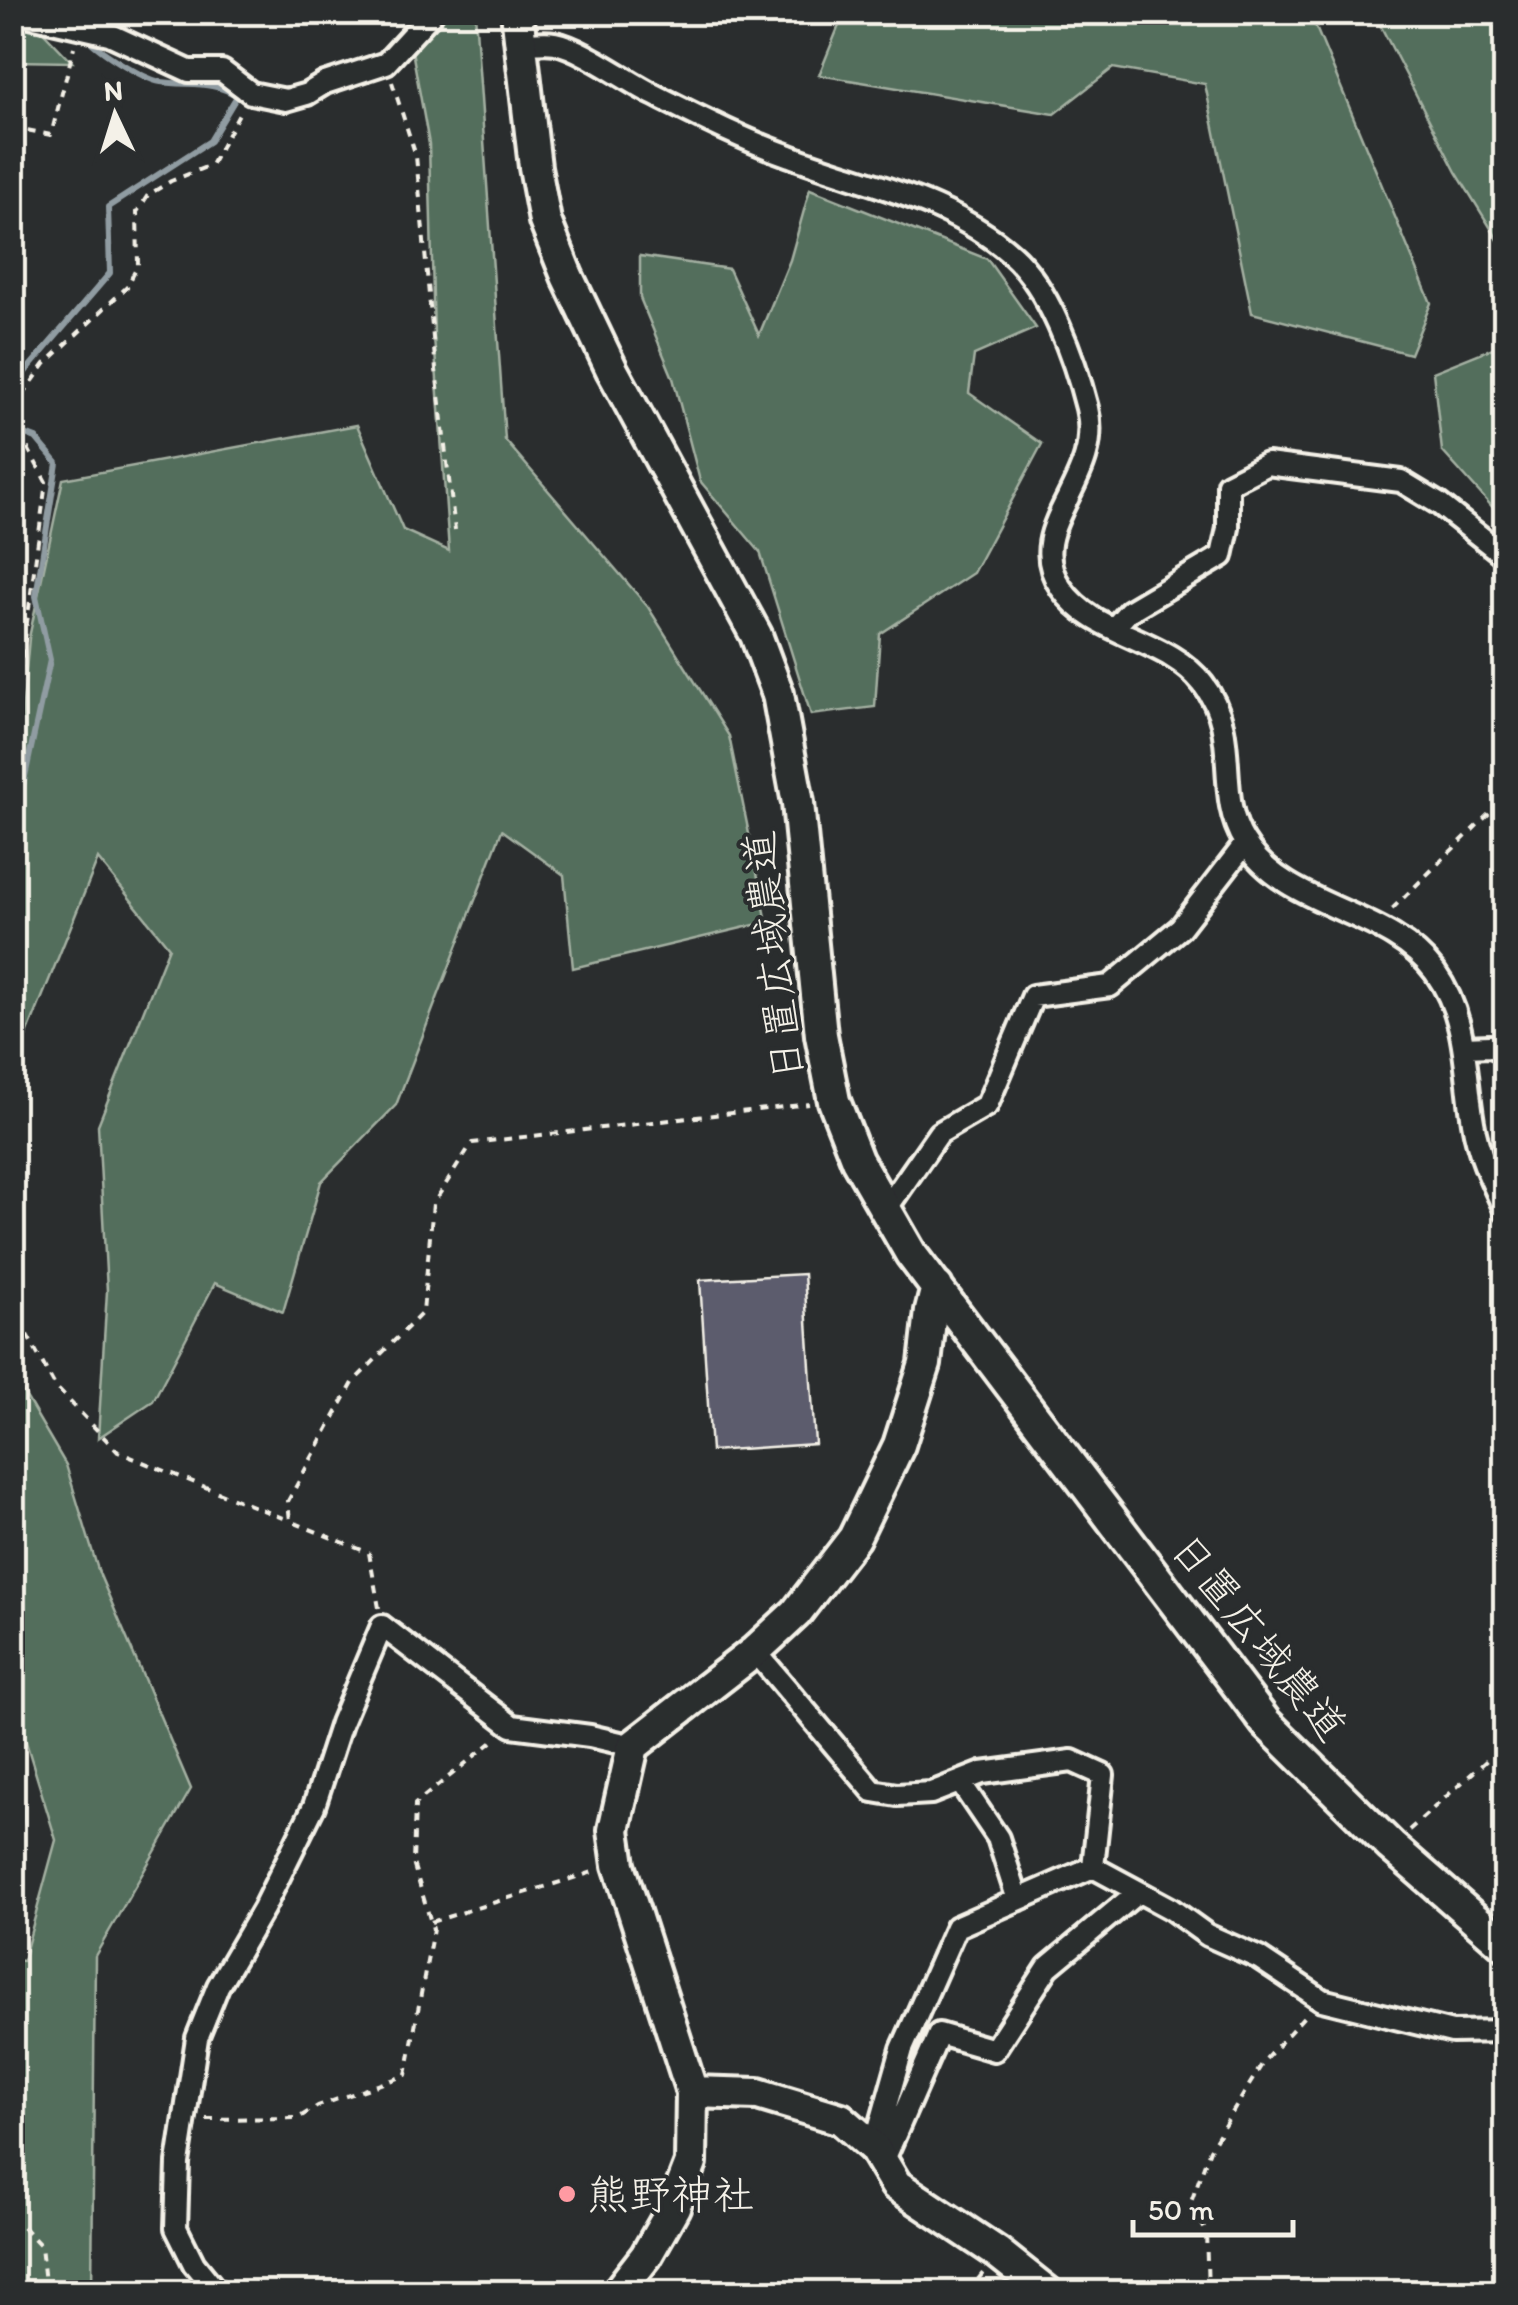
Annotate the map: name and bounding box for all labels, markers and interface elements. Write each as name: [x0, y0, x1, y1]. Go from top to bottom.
north arrow: [65, 65, 165, 165]
text: N: [103, 72, 124, 108]
street label: 日置広域農道: [732, 828, 814, 1084]
street label: 日置広域農道: [1160, 1523, 1358, 1751]
place label: 熊野神社: [587, 2169, 755, 2220]
scale bar: [1133, 2175, 1293, 2237]
marker: 熊野神社: [556, 2183, 578, 2205]
text: 50 m: [1148, 2191, 1214, 2228]

